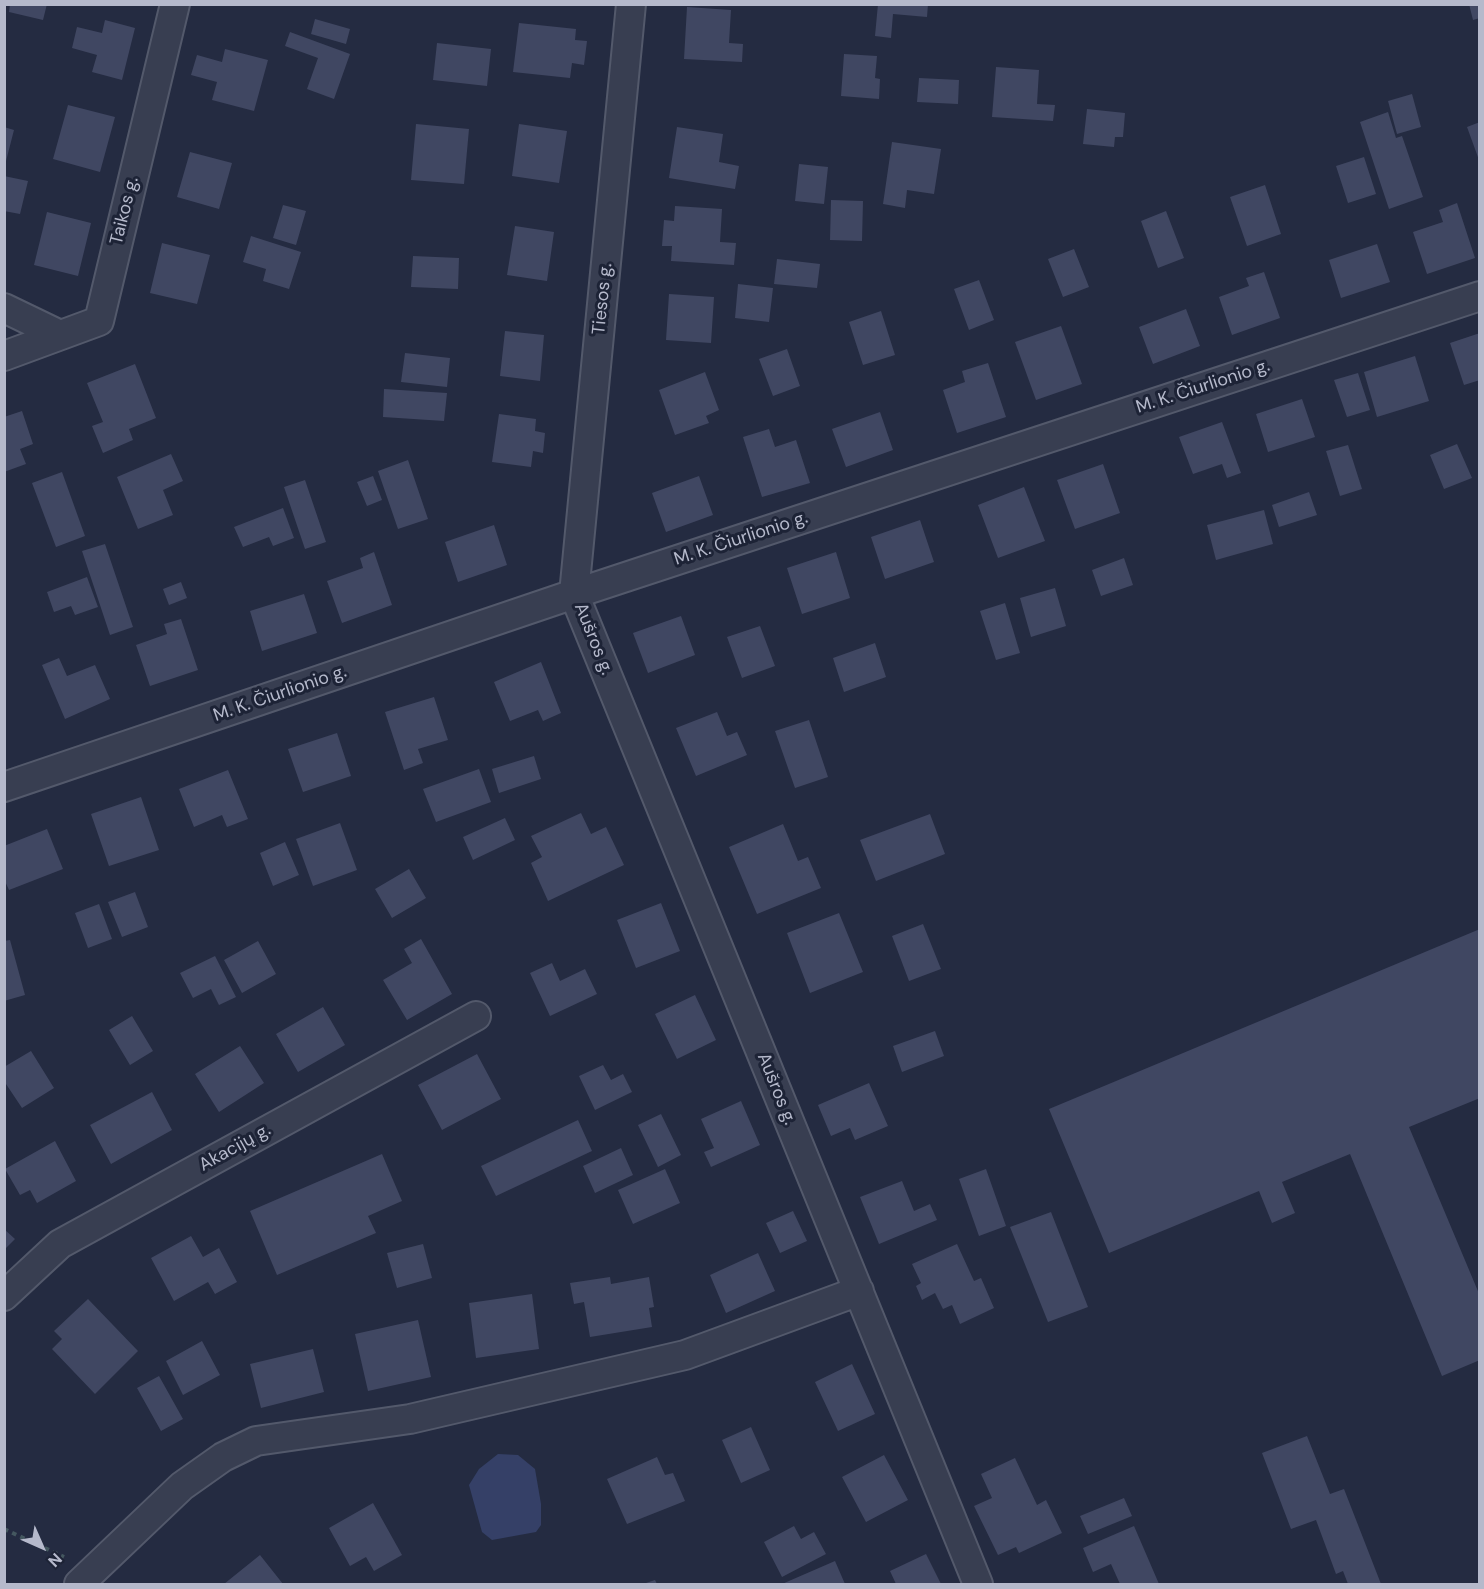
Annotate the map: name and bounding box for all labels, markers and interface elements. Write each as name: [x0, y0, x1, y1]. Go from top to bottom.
street label: Taikos g.: [106, 175, 144, 247]
street label: Tiesos g.: [589, 262, 617, 336]
street label: M. K. Čiurlionio g.: [1133, 355, 1273, 419]
street label: M. K. Čiurlionio g.: [671, 507, 811, 571]
street label: Aušros g.: [569, 600, 617, 678]
street label: M. K. Čiurlionio g.: [211, 661, 349, 727]
street label: Aušros g.: [752, 1050, 800, 1128]
street label: Akacijų g.: [195, 1120, 275, 1176]
north arrow: [12, 1517, 72, 1577]
text: N: [44, 1549, 67, 1572]

